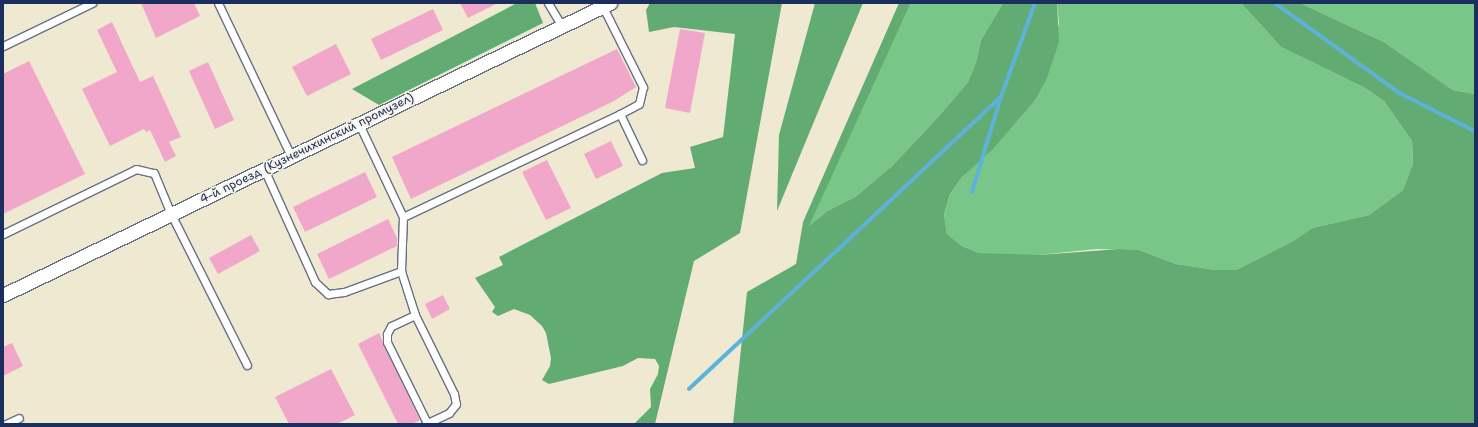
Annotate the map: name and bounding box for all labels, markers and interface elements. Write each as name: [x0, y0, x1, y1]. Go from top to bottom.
street label: 4-й проезд (Кузнечихинский промузел): [198, 91, 416, 207]

